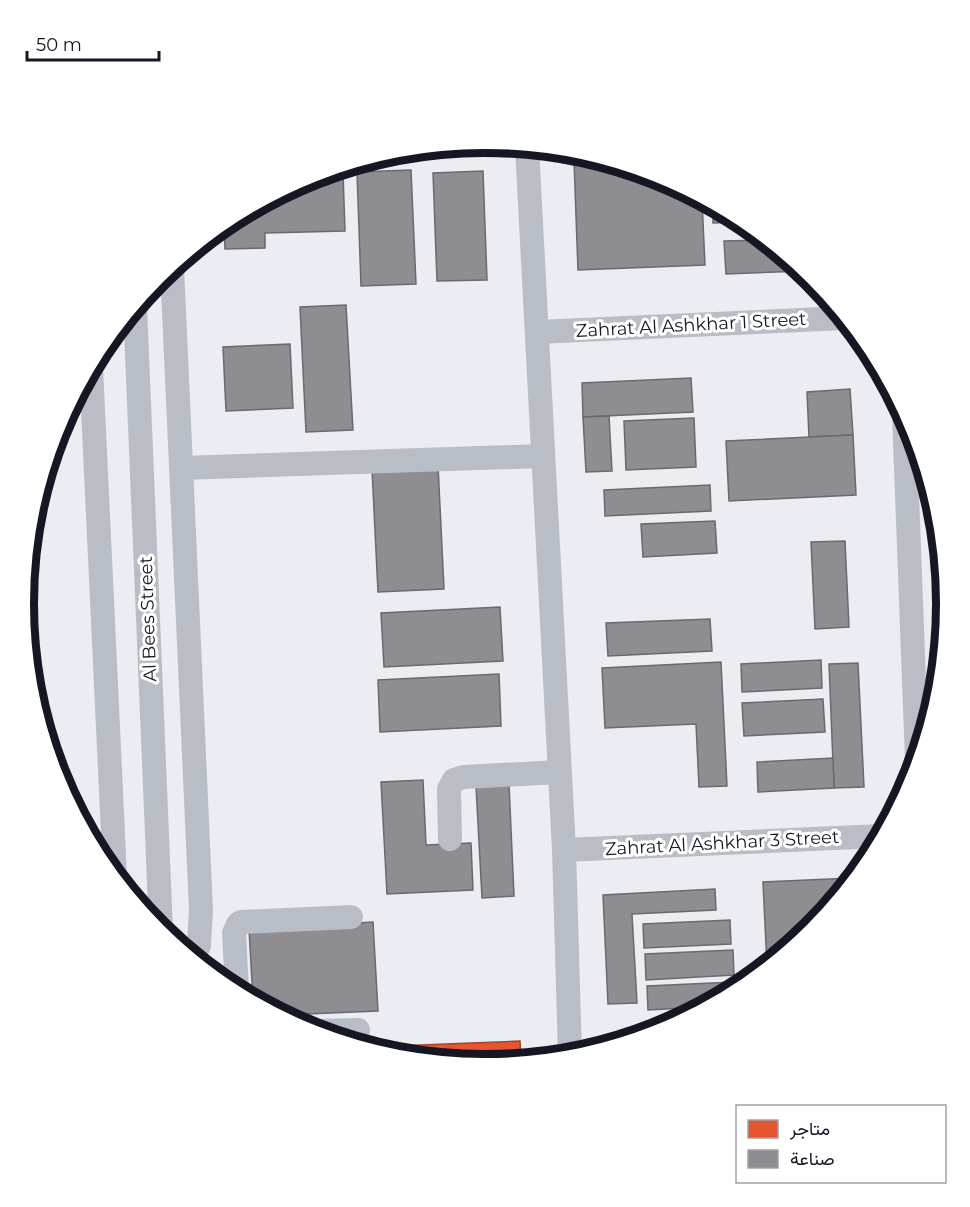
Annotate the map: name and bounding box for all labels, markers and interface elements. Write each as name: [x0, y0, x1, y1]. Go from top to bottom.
scale bar: [27, 24, 159, 62]
text: 50 m: [36, 34, 82, 56]
street label: Zahrat Al Ashkhar 1 Street: [575, 308, 807, 342]
street label: Al Bees Street: [135, 556, 161, 682]
street label: Zahrat Al Ashkhar 3 Street: [604, 826, 840, 860]
legend: [736, 1105, 946, 1183]
text: متاجر: [789, 1118, 830, 1140]
text: صناعة: [790, 1148, 835, 1170]

